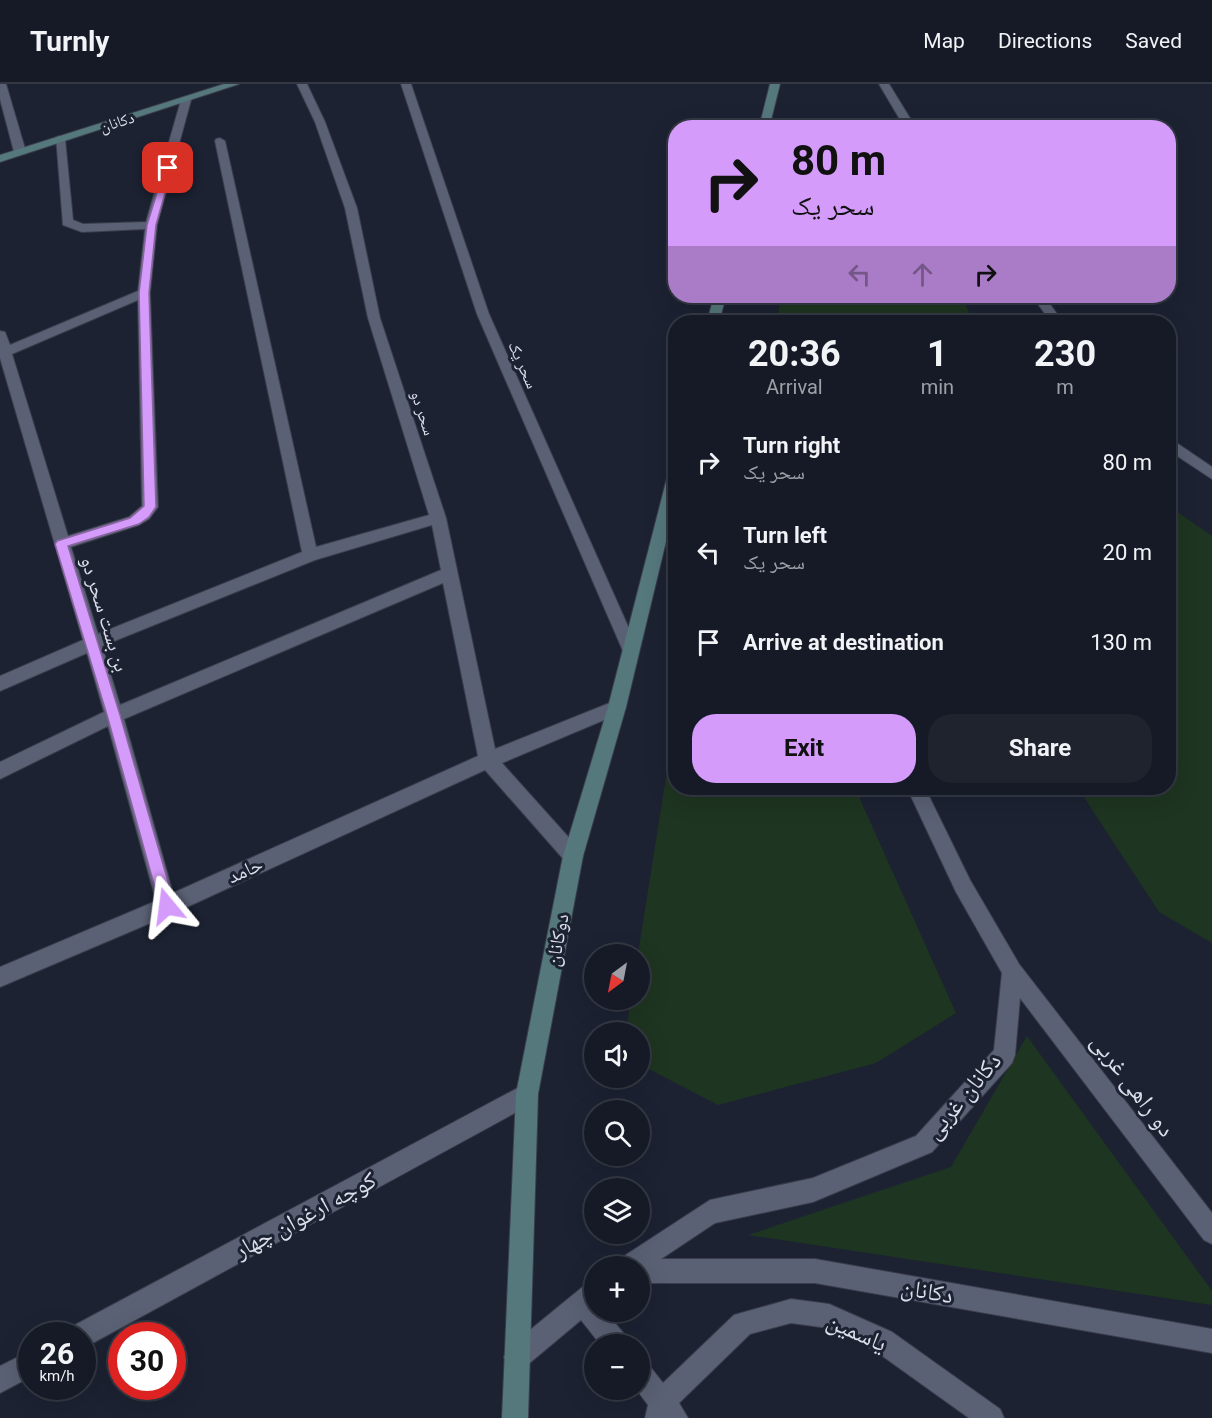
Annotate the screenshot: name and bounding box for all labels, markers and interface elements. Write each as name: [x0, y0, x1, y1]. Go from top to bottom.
text: Turnly: [30, 25, 109, 58]
text: Map: [923, 29, 965, 53]
text: Directions: [998, 29, 1092, 53]
text: Saved: [1125, 29, 1182, 53]
street label: دکانان: [97, 108, 137, 137]
text: 80 m: [791, 136, 886, 185]
pin: [142, 142, 193, 193]
icon: right: [692, 144, 770, 222]
icon: arrive: [151, 151, 184, 184]
text: سحر یک: [791, 190, 875, 222]
icon: left: [843, 258, 876, 291]
icon: ahead: [906, 258, 939, 291]
icon: right: [969, 258, 1002, 291]
text: 20:36: [748, 333, 841, 375]
text: 1: [927, 333, 948, 375]
text: 230: [1034, 333, 1096, 375]
street label: سحر یک: [504, 339, 542, 391]
text: Arrival: [766, 375, 823, 399]
text: min: [921, 375, 954, 399]
text: m: [1056, 375, 1074, 399]
street label: سحر دو: [407, 388, 439, 438]
text: Turn right: [743, 433, 840, 458]
icon: right: [692, 446, 725, 479]
text: 80 m: [1103, 450, 1152, 475]
text: سحر یک: [743, 460, 805, 484]
text: Turn left: [743, 523, 827, 548]
icon: left: [692, 536, 725, 569]
text: 20 m: [1103, 540, 1152, 565]
text: سحر یک: [743, 550, 805, 574]
street label: بن بست سحر دو: [76, 553, 134, 675]
icon: arrive: [692, 626, 725, 659]
text: Arrive at destination: [743, 630, 944, 655]
text: 130 m: [1090, 630, 1152, 655]
button: Exit: [692, 714, 916, 783]
button: Share: [928, 714, 1152, 783]
street label: حامد: [223, 852, 267, 888]
position arrow: [135, 874, 199, 938]
street label: دوکانان: [540, 912, 574, 968]
north arrow: [584, 944, 650, 1010]
map controls: [584, 944, 650, 1400]
button: sound: [584, 1022, 650, 1088]
street label: دو راهی غربی: [1085, 1028, 1181, 1142]
street label: دکانان غربی: [919, 1047, 1007, 1145]
button: search: [584, 1100, 650, 1166]
street label: کوچه ارغوان چهار: [228, 1166, 381, 1265]
button: layers: [584, 1178, 650, 1244]
button: +: [584, 1256, 650, 1322]
street label: دکانان: [899, 1273, 955, 1309]
street label: یاسمین: [823, 1306, 891, 1358]
speed limit sign: 30: [108, 1322, 186, 1400]
button: −: [584, 1334, 650, 1400]
text: 26: [40, 1336, 74, 1371]
text: km/h: [39, 1367, 75, 1385]

